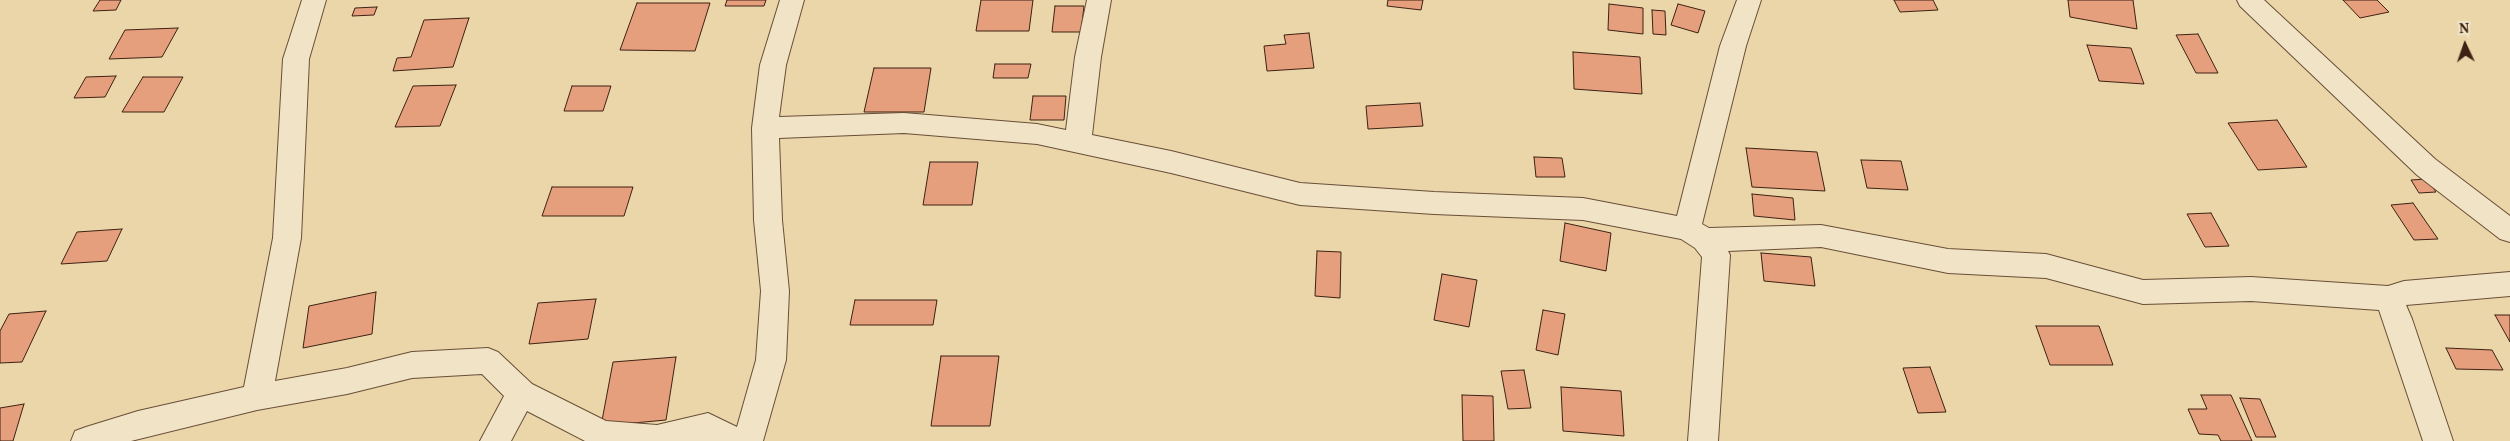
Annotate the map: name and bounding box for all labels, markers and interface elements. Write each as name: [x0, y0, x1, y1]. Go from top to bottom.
north arrow: [2440, 20, 2490, 70]
text: N: [2459, 20, 2470, 39]

